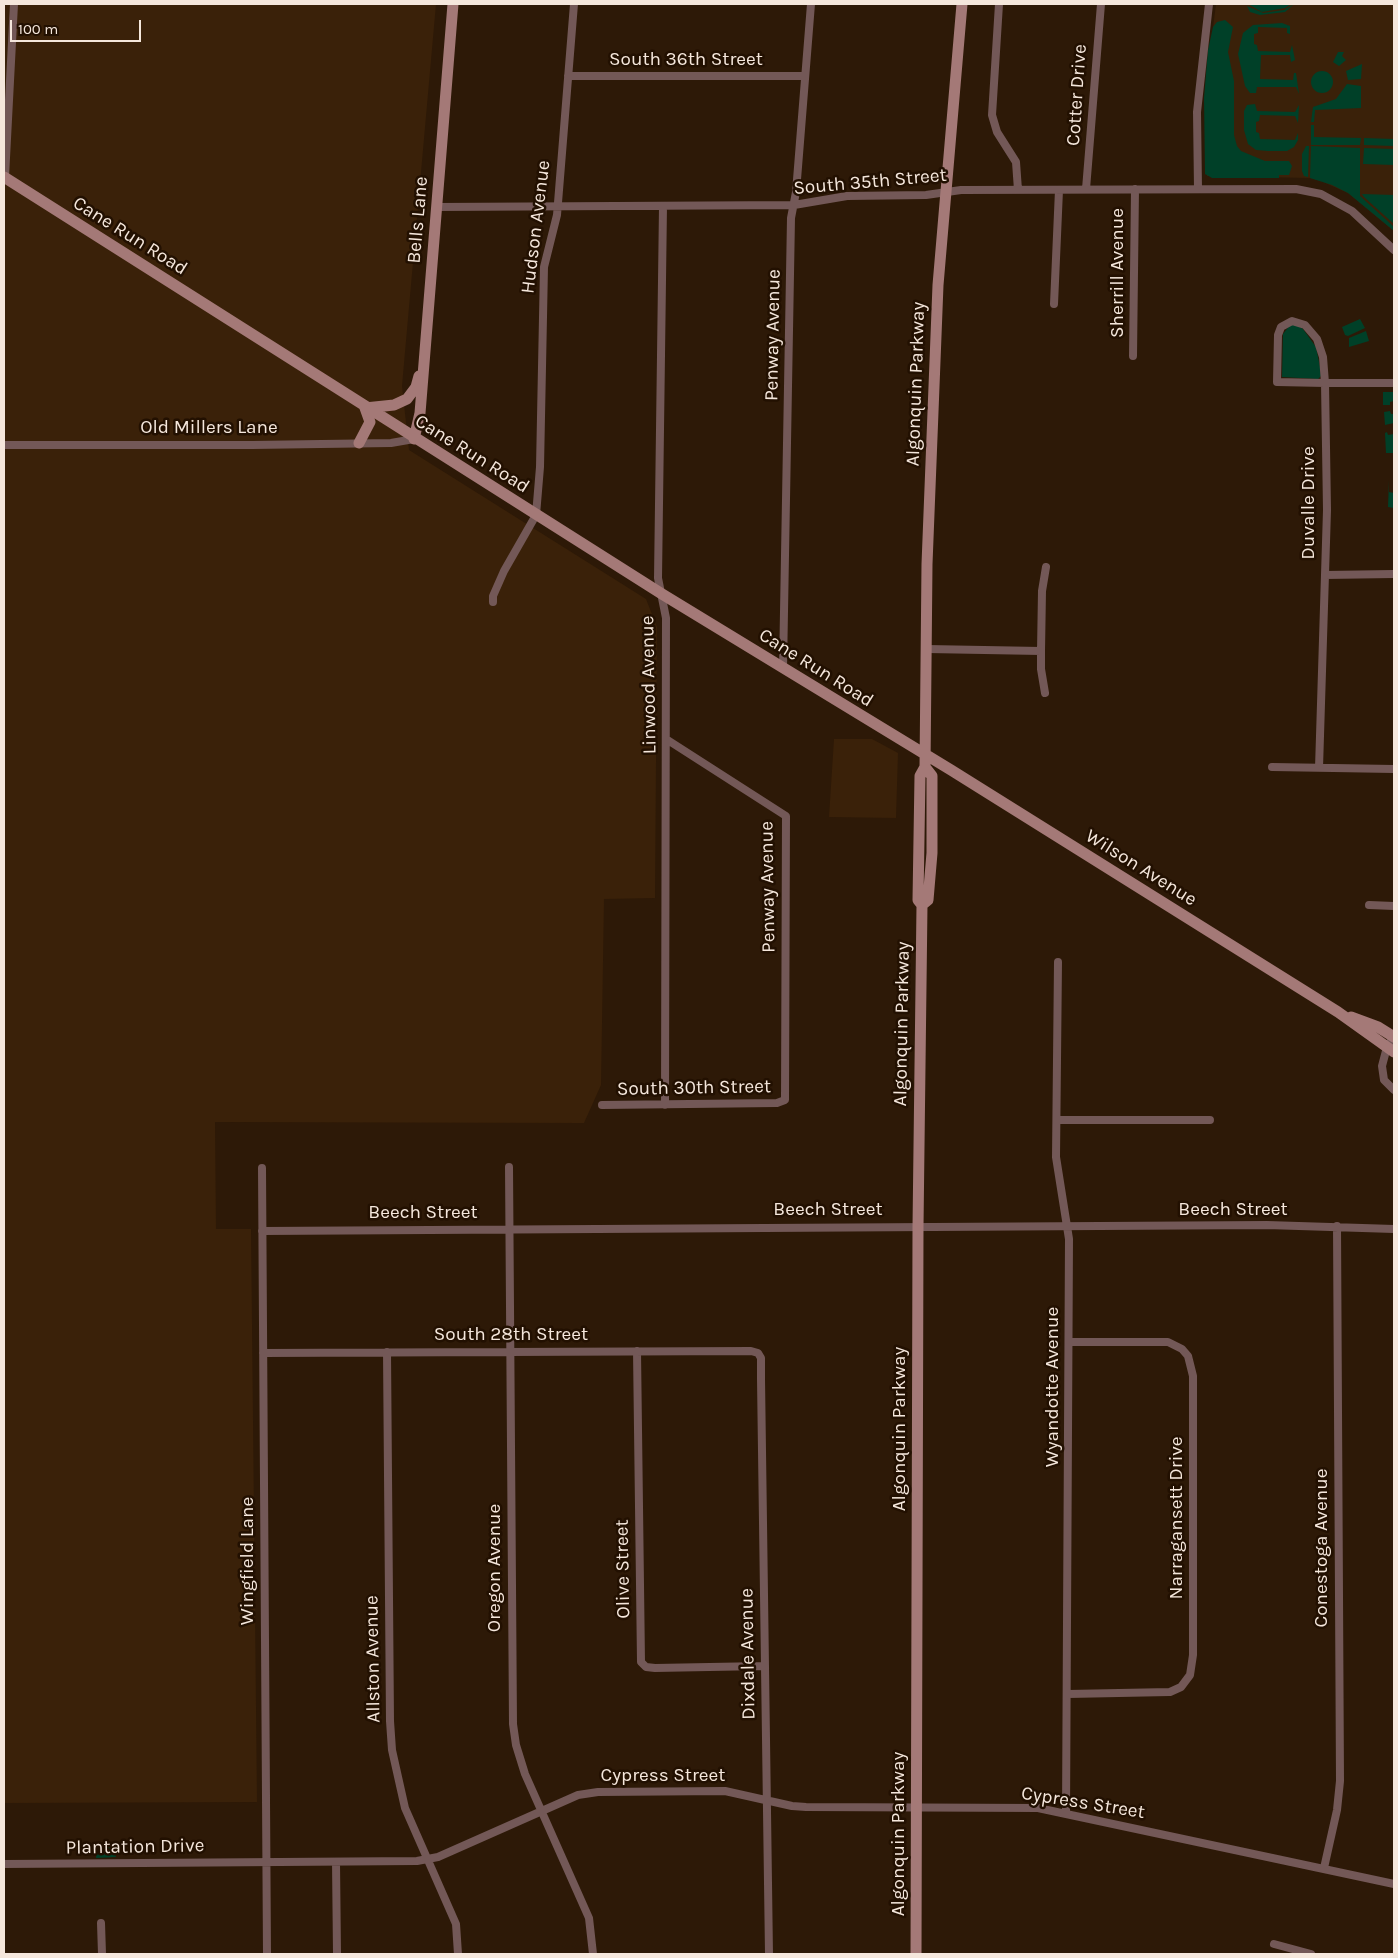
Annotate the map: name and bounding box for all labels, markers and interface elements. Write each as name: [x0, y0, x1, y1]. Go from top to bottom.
scale bar: [12, 10, 144, 42]
text: 100 m: [18, 20, 58, 38]
street label: Cotter Drive: [1062, 43, 1092, 147]
street label: South 36th Street: [609, 49, 763, 71]
street label: Hudson Avenue: [516, 159, 556, 295]
street label: South 35th Street: [792, 164, 948, 200]
street label: Bells Lane: [403, 176, 433, 264]
street label: Cane Run Road: [69, 192, 191, 280]
street label: Sherrill Avenue: [1107, 208, 1129, 338]
street label: Penway Avenue: [760, 269, 786, 401]
street label: Algonquin Parkway: [902, 301, 930, 467]
street label: Cane Run Road: [411, 410, 533, 498]
street label: Old Millers Lane: [140, 417, 278, 439]
street label: Duvalle Drive: [1298, 446, 1320, 560]
street label: Linwood Avenue: [636, 615, 662, 755]
street label: Cane Run Road: [755, 624, 877, 712]
street label: Penway Avenue: [755, 821, 781, 953]
street label: Wilson Avenue: [1081, 825, 1201, 911]
street label: Algonquin Parkway: [889, 941, 915, 1107]
street label: South 30th Street: [617, 1075, 771, 1101]
street label: Beech Street: [773, 1199, 883, 1221]
street label: Beech Street: [1178, 1199, 1288, 1221]
street label: Beech Street: [368, 1202, 478, 1224]
street label: Wyandotte Avenue: [1042, 1307, 1064, 1467]
street label: South 28th Street: [434, 1324, 588, 1346]
street label: Algonquin Parkway: [889, 1347, 911, 1511]
street label: Narragansett Drive: [1166, 1436, 1188, 1600]
street label: Conestoga Avenue: [1311, 1469, 1333, 1627]
street label: Wingfield Lane: [237, 1497, 259, 1625]
street label: Oregon Avenue: [484, 1504, 506, 1632]
street label: Olive Street: [611, 1519, 635, 1619]
street label: Dixdale Avenue: [735, 1588, 761, 1720]
street label: Allston Avenue: [360, 1595, 386, 1723]
street label: Algonquin Parkway: [888, 1752, 910, 1916]
street label: Cypress Street: [601, 1765, 725, 1787]
street label: Cypress Street: [1020, 1782, 1146, 1824]
street label: Plantation Drive: [65, 1834, 205, 1860]

